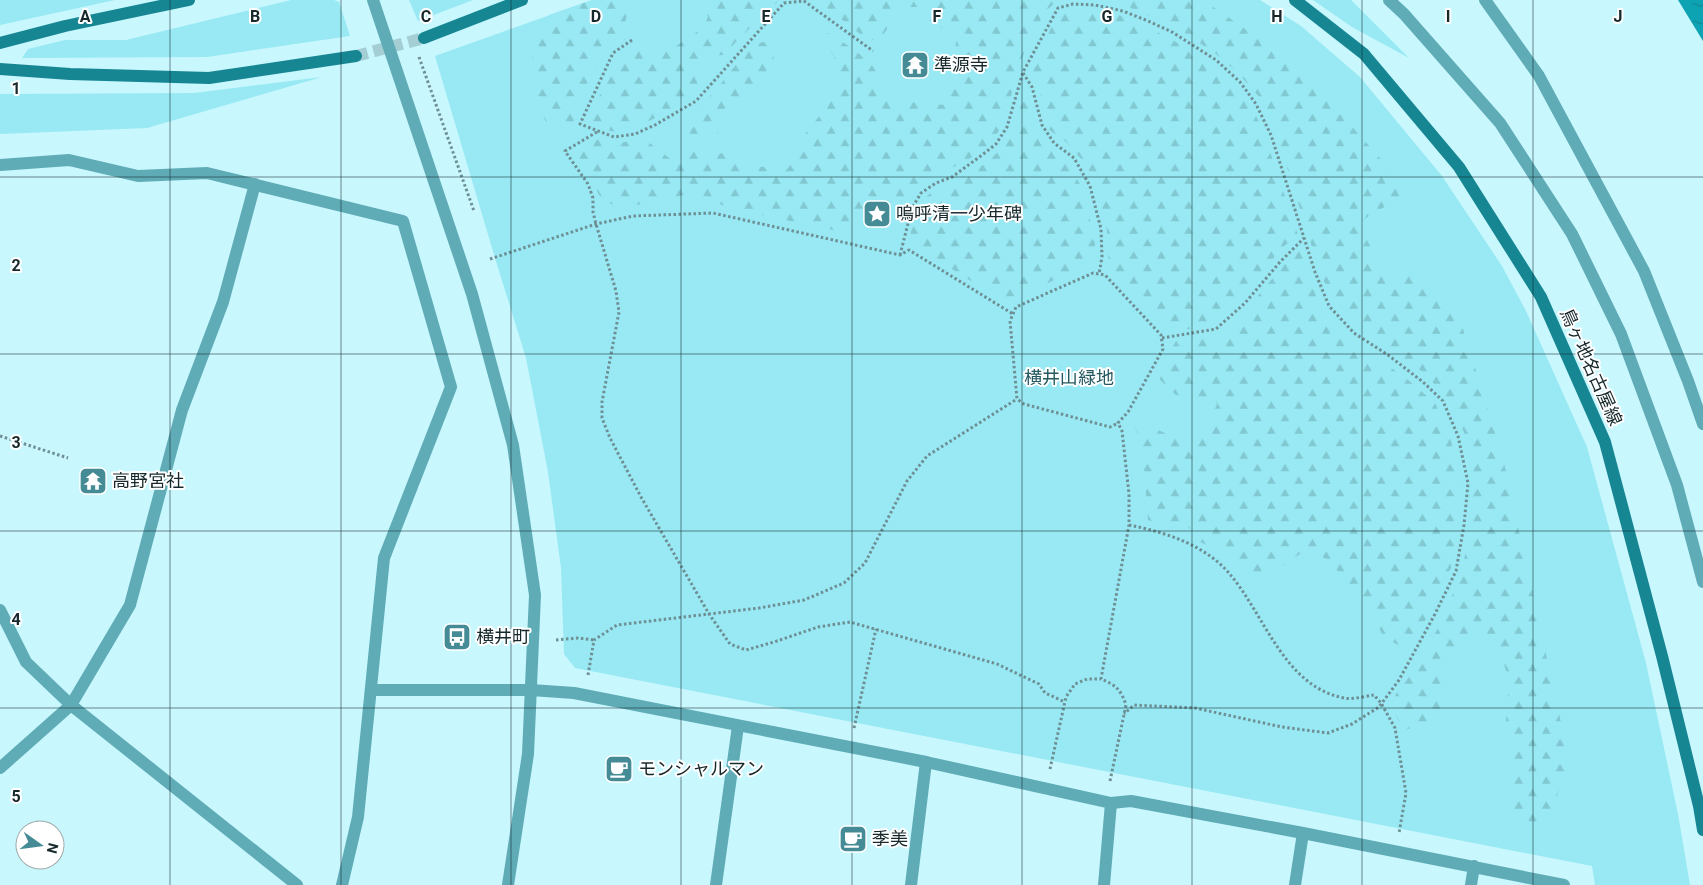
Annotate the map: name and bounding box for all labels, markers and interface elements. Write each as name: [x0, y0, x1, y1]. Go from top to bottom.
text: A: [80, 7, 91, 26]
text: B: [250, 7, 260, 26]
text: C: [421, 7, 431, 26]
text: D: [591, 7, 601, 26]
text: E: [762, 7, 771, 26]
text: F: [933, 7, 942, 26]
text: G: [1102, 7, 1113, 26]
text: H: [1271, 7, 1283, 26]
text: I: [1446, 7, 1450, 26]
text: J: [1614, 7, 1622, 26]
temple icon: 準源寺: [900, 50, 930, 80]
place label: 準源寺: [934, 54, 988, 75]
text: 1: [11, 79, 21, 98]
place icon: 嗚呼清一少年碑: [862, 199, 892, 229]
place label: 嗚呼清一少年碑: [896, 203, 1022, 224]
text: 2: [11, 256, 21, 275]
street label: 鳥ヶ地名古屋線: [1556, 305, 1627, 429]
park label: 横井山緑地: [1024, 367, 1114, 388]
text: 3: [11, 433, 21, 452]
temple icon: 高野宮社: [78, 466, 108, 496]
place label: 高野宮社: [112, 470, 184, 491]
text: 4: [11, 610, 21, 629]
bus stop icon: 横井町: [442, 622, 472, 652]
place label: 横井町: [476, 626, 530, 647]
cafe icon: モンシャルマン: [604, 754, 634, 784]
place label: モンシャルマン: [638, 758, 764, 779]
text: 5: [11, 787, 21, 806]
north arrow: [15, 820, 65, 870]
cafe icon: 季美: [838, 824, 868, 854]
place label: 季美: [872, 828, 908, 849]
text: N: [44, 841, 62, 855]

